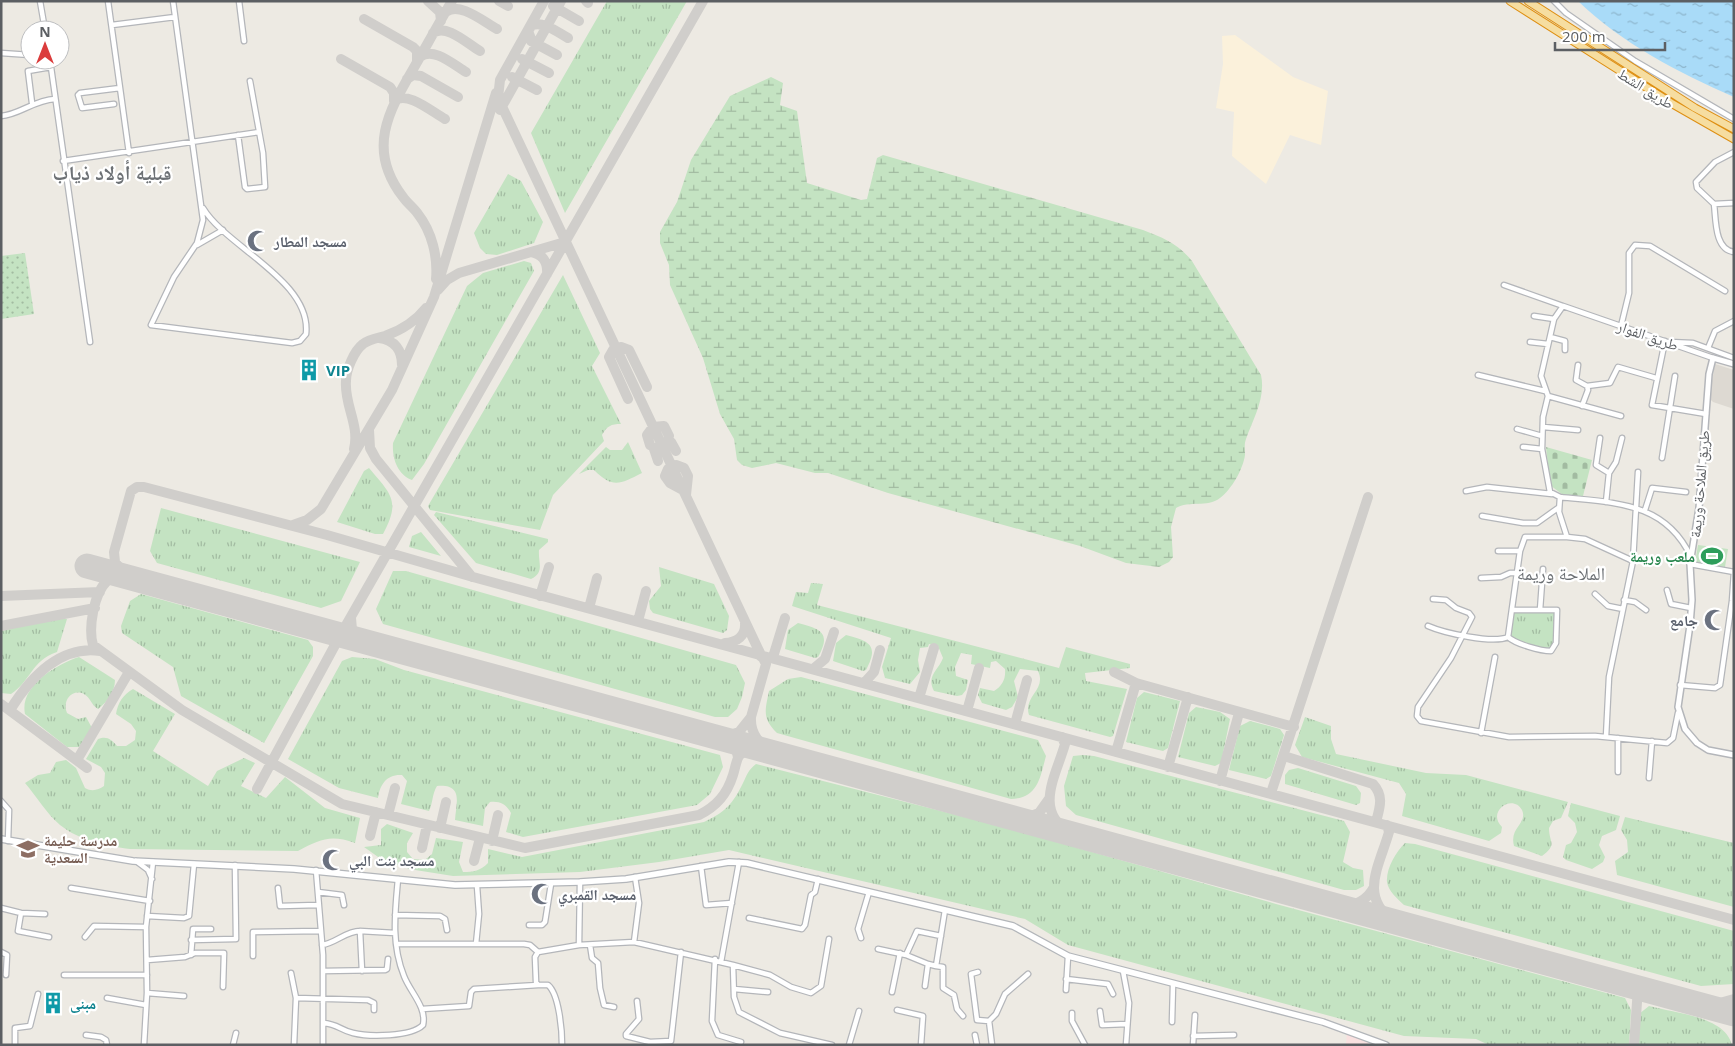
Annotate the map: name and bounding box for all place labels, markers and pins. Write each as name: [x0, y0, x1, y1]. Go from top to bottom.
mosque icon: مسجد المطار: [245, 228, 271, 254]
place label: مسجد المطار: [273, 231, 347, 251]
building icon: VIP: [296, 357, 322, 383]
place label: VIP: [326, 360, 350, 380]
sports icon: ملعب وريمة: [1699, 543, 1725, 569]
place label: ملعب وريمة: [1630, 546, 1695, 566]
mosque icon: جامع: [1702, 607, 1728, 633]
place label: جامع: [1670, 610, 1698, 631]
place label: مدرسة حليمة السعدية: [44, 830, 117, 867]
school or university icon: مدرسة حليمة السعدية: [15, 836, 41, 862]
mosque icon: مسجد بنت البي: [320, 847, 346, 873]
place label: مسجد بنت البي: [349, 850, 434, 873]
mosque icon: مسجد القمبري: [529, 881, 555, 907]
place label: مسجد القمبري: [558, 884, 636, 907]
building icon: مبنى: [40, 990, 66, 1016]
place label: مبنى: [70, 993, 96, 1013]

